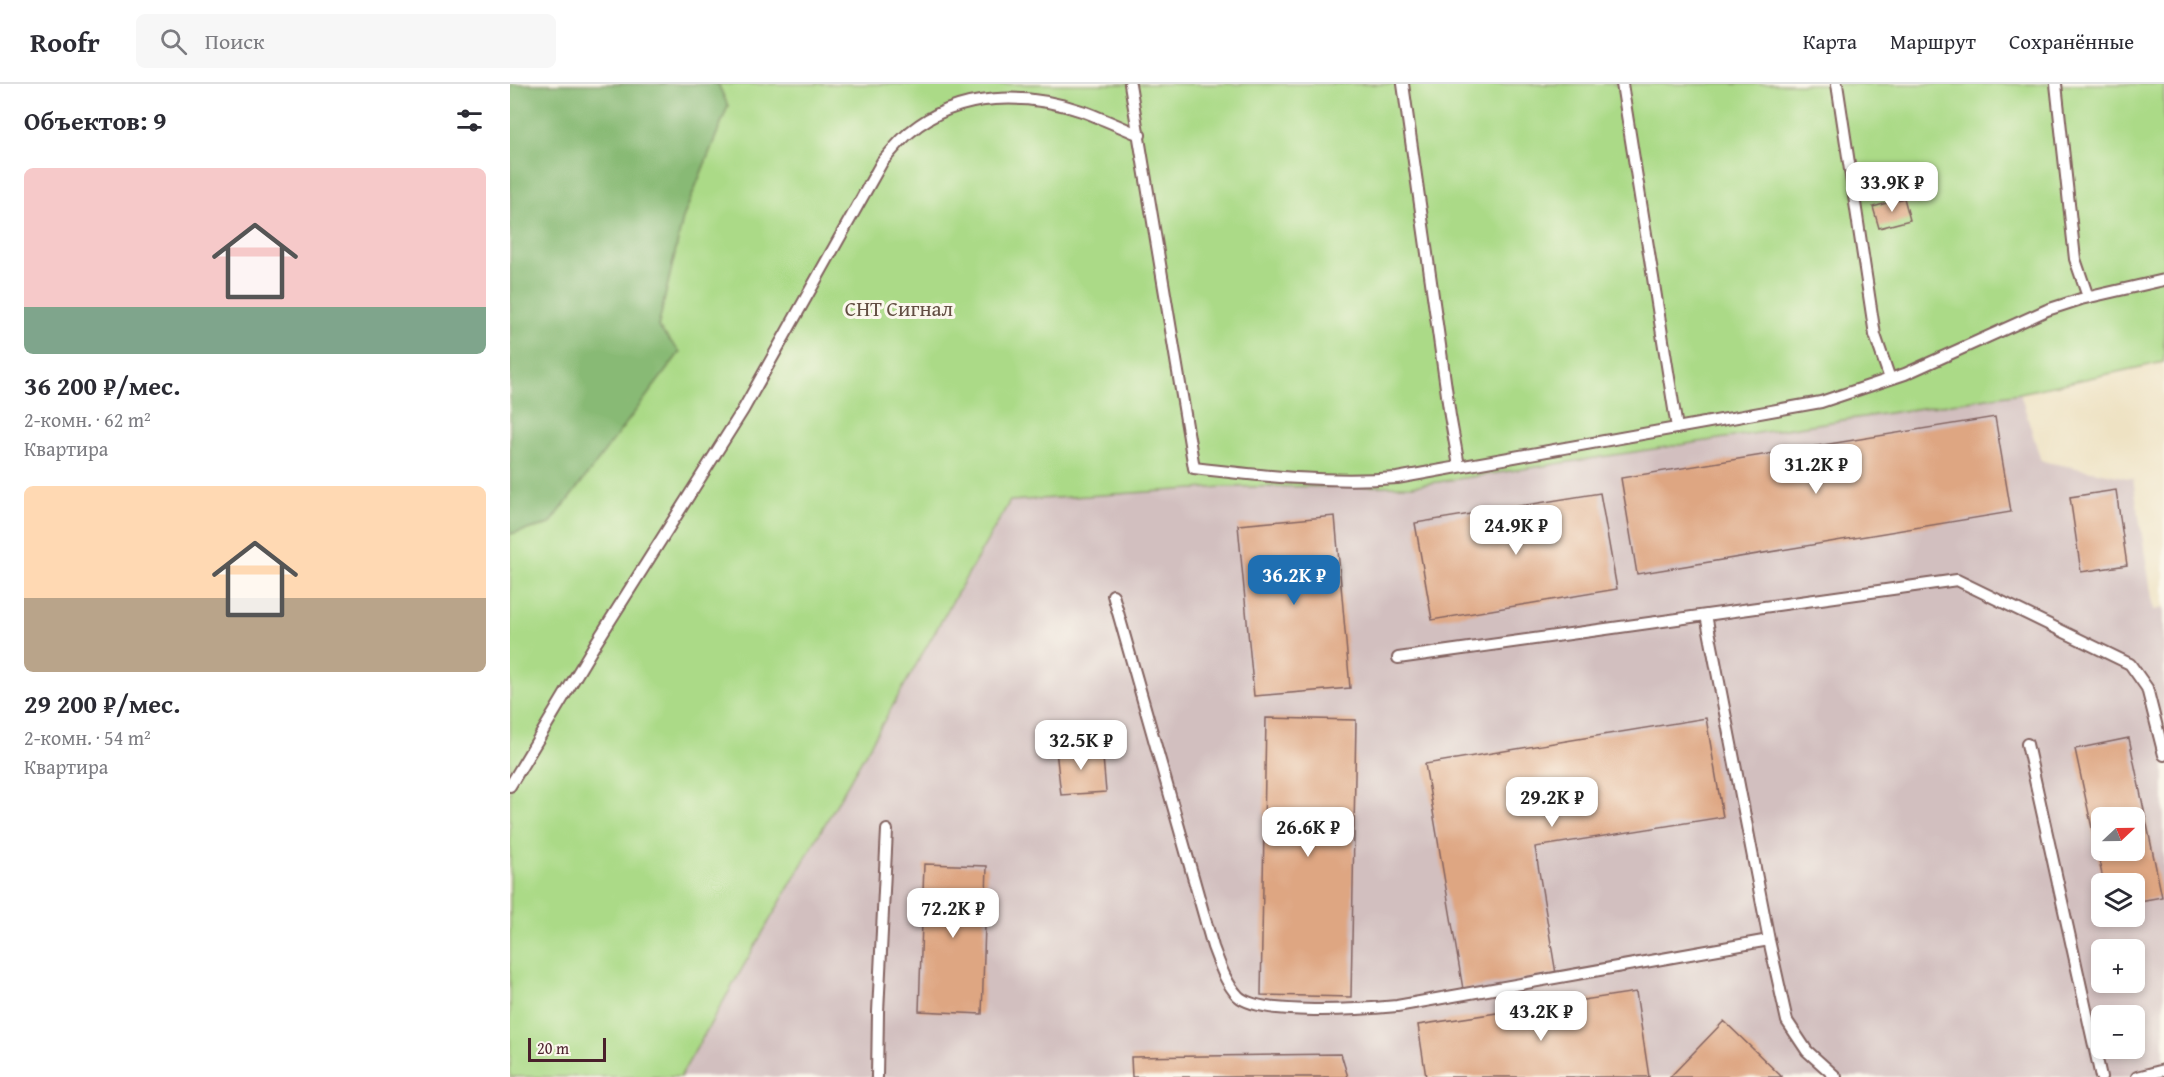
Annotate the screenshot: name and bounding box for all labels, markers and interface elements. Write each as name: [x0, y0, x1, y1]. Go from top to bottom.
search box: [136, 14, 556, 68]
text: Roofr: [30, 21, 100, 62]
icon: search: [157, 25, 190, 58]
text: Поиск: [205, 25, 265, 57]
text: Карта: [1803, 26, 1857, 57]
text: Маршрут: [1890, 26, 1976, 57]
text: Сохранённые: [2009, 26, 2134, 57]
text: Объектов: 9: [24, 101, 167, 140]
icon: filters: [453, 104, 486, 137]
pin: 33.9K ₽: [1837, 162, 1947, 213]
text: 33.9K ₽: [1860, 167, 1924, 196]
icon: home: [201, 207, 309, 315]
park label: СНТ Сигнал: [845, 293, 954, 324]
text: 36 200 ₽/мес.: [24, 366, 180, 405]
text: 2-комн. · 62 m²: [24, 405, 151, 434]
text: Квартира: [24, 434, 108, 463]
pin: 31.2K ₽: [1761, 444, 1871, 495]
text: 31.2K ₽: [1784, 449, 1848, 478]
pin: 24.9K ₽: [1461, 505, 1571, 556]
text: 24.9K ₽: [1484, 510, 1548, 539]
icon: home: [201, 525, 309, 633]
pin: 36.2K ₽: [1239, 555, 1349, 606]
text: 36.2K ₽: [1262, 560, 1326, 589]
text: 29 200 ₽/мес.: [24, 684, 180, 723]
pin: 32.5K ₽: [1026, 720, 1136, 771]
text: 2-комн. · 54 m²: [24, 723, 151, 752]
text: 32.5K ₽: [1049, 725, 1113, 754]
text: Квартира: [24, 752, 108, 781]
pin: 29.2K ₽: [1497, 777, 1607, 828]
text: 29.2K ₽: [1520, 782, 1584, 811]
pin: 26.6K ₽: [1253, 807, 1363, 858]
north arrow: [2091, 807, 2145, 861]
map controls: [2091, 807, 2145, 1059]
text: 26.6K ₽: [1276, 812, 1340, 841]
button: layers: [2091, 873, 2145, 927]
pin: 72.2K ₽: [898, 888, 1008, 939]
text: 72.2K ₽: [921, 893, 985, 922]
button: +: [2091, 939, 2145, 993]
pin: 43.2K ₽: [1486, 991, 1596, 1042]
text: 43.2K ₽: [1509, 996, 1573, 1025]
button: −: [2091, 1005, 2145, 1059]
scale bar: [528, 1035, 606, 1062]
text: 20 m: [537, 1036, 569, 1060]

